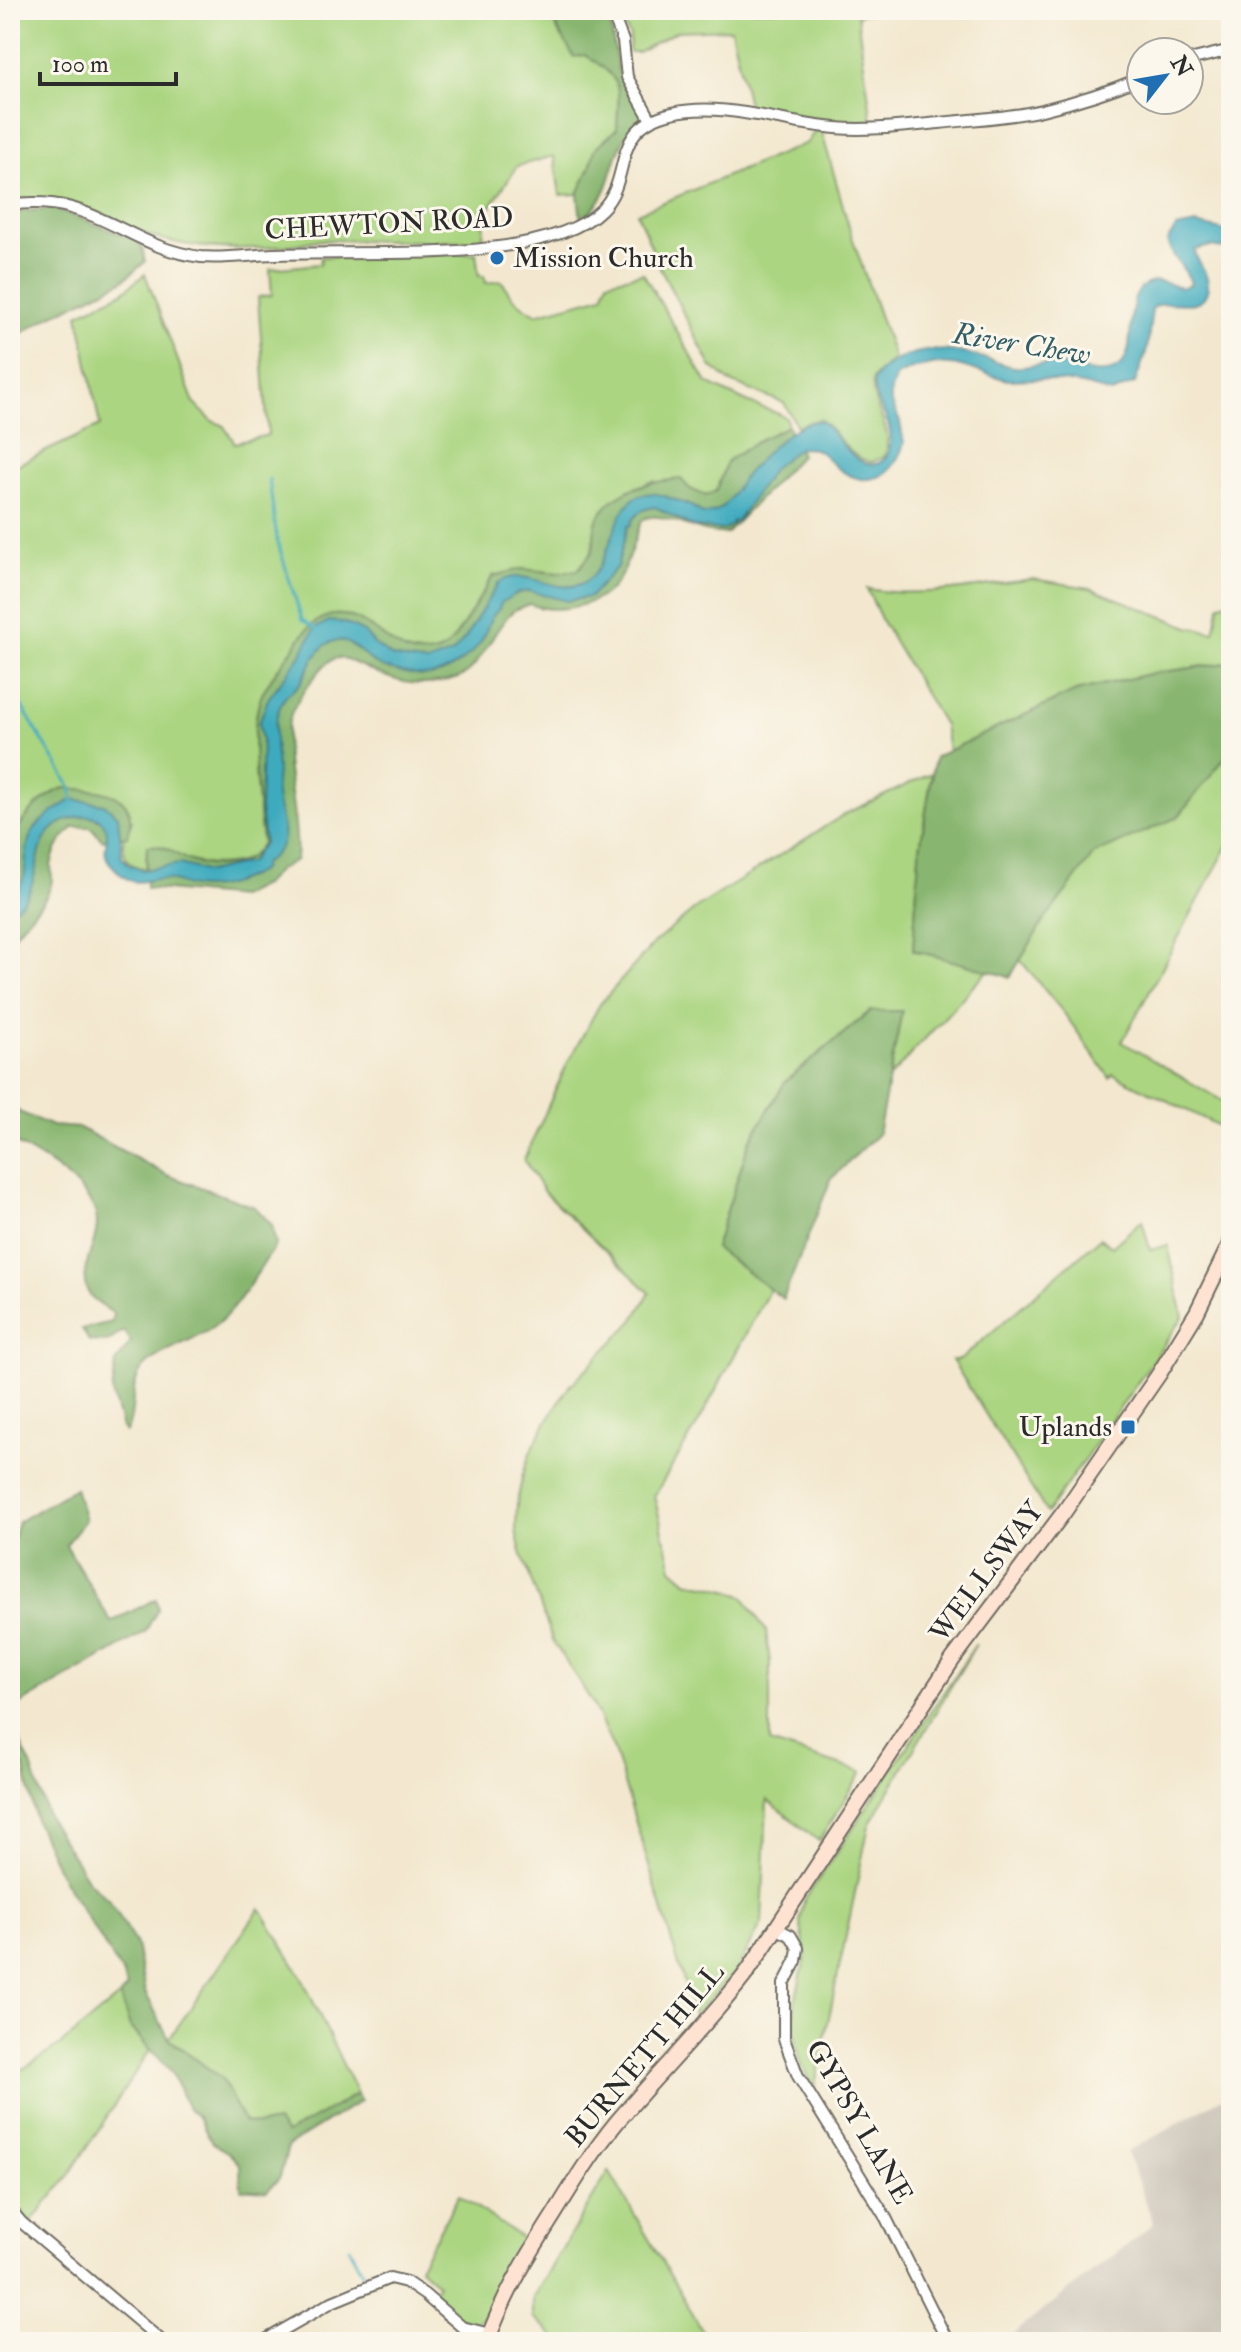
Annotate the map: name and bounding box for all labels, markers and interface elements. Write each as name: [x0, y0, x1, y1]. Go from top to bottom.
scale bar: [40, 36, 176, 86]
north arrow: [1125, 36, 1205, 116]
text: 100 m: [52, 49, 109, 80]
text: N: [1164, 50, 1199, 82]
street label: CHEWTON ROAD: [264, 200, 514, 248]
place label: Mission Church: [513, 241, 694, 276]
marker: Mission Church: [488, 249, 506, 267]
water label: River Chew: [949, 315, 1094, 373]
place label: Uplands: [1019, 1410, 1112, 1445]
marker: Uplands: [1119, 1418, 1137, 1436]
street label: WELLSWAY: [922, 1494, 1052, 1650]
street label: BURNETT HILL: [558, 1956, 732, 2154]
street label: GYPSY LANE: [798, 2034, 920, 2210]

